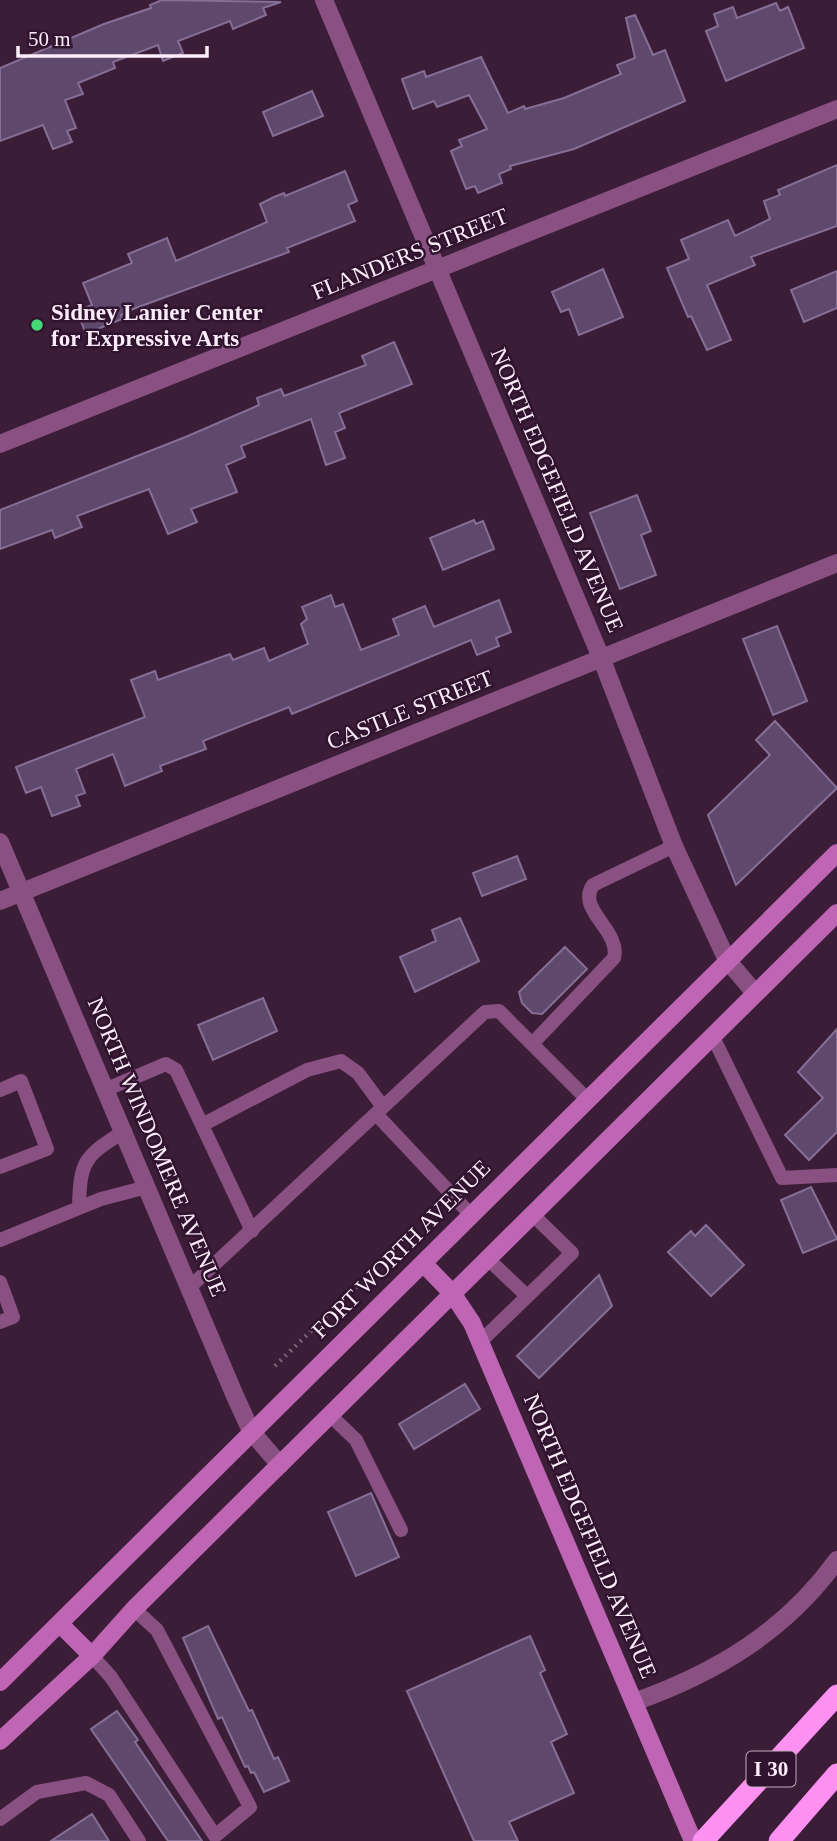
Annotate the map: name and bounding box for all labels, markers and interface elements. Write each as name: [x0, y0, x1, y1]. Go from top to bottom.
scale bar: [18, 14, 206, 58]
text: 50 m: [28, 27, 71, 51]
street label: FLANDERS STREET: [308, 203, 512, 305]
place label: Sidney Lanier Center for Expressive Arts: [51, 300, 263, 351]
marker: Sidney Lanier Center for Expressive Arts: [29, 317, 45, 333]
street label: NORTH EDGEFIELD AVENUE: [486, 344, 628, 636]
street label: CASTLE STREET: [323, 665, 497, 755]
street label: NORTH WINDOMERE AVENUE: [83, 994, 231, 1300]
street label: FORT WORTH AVENUE: [307, 1155, 495, 1343]
street label: NORTH EDGEFIELD AVENUE: [519, 1390, 661, 1682]
road number: I 30: [746, 1752, 796, 1786]

